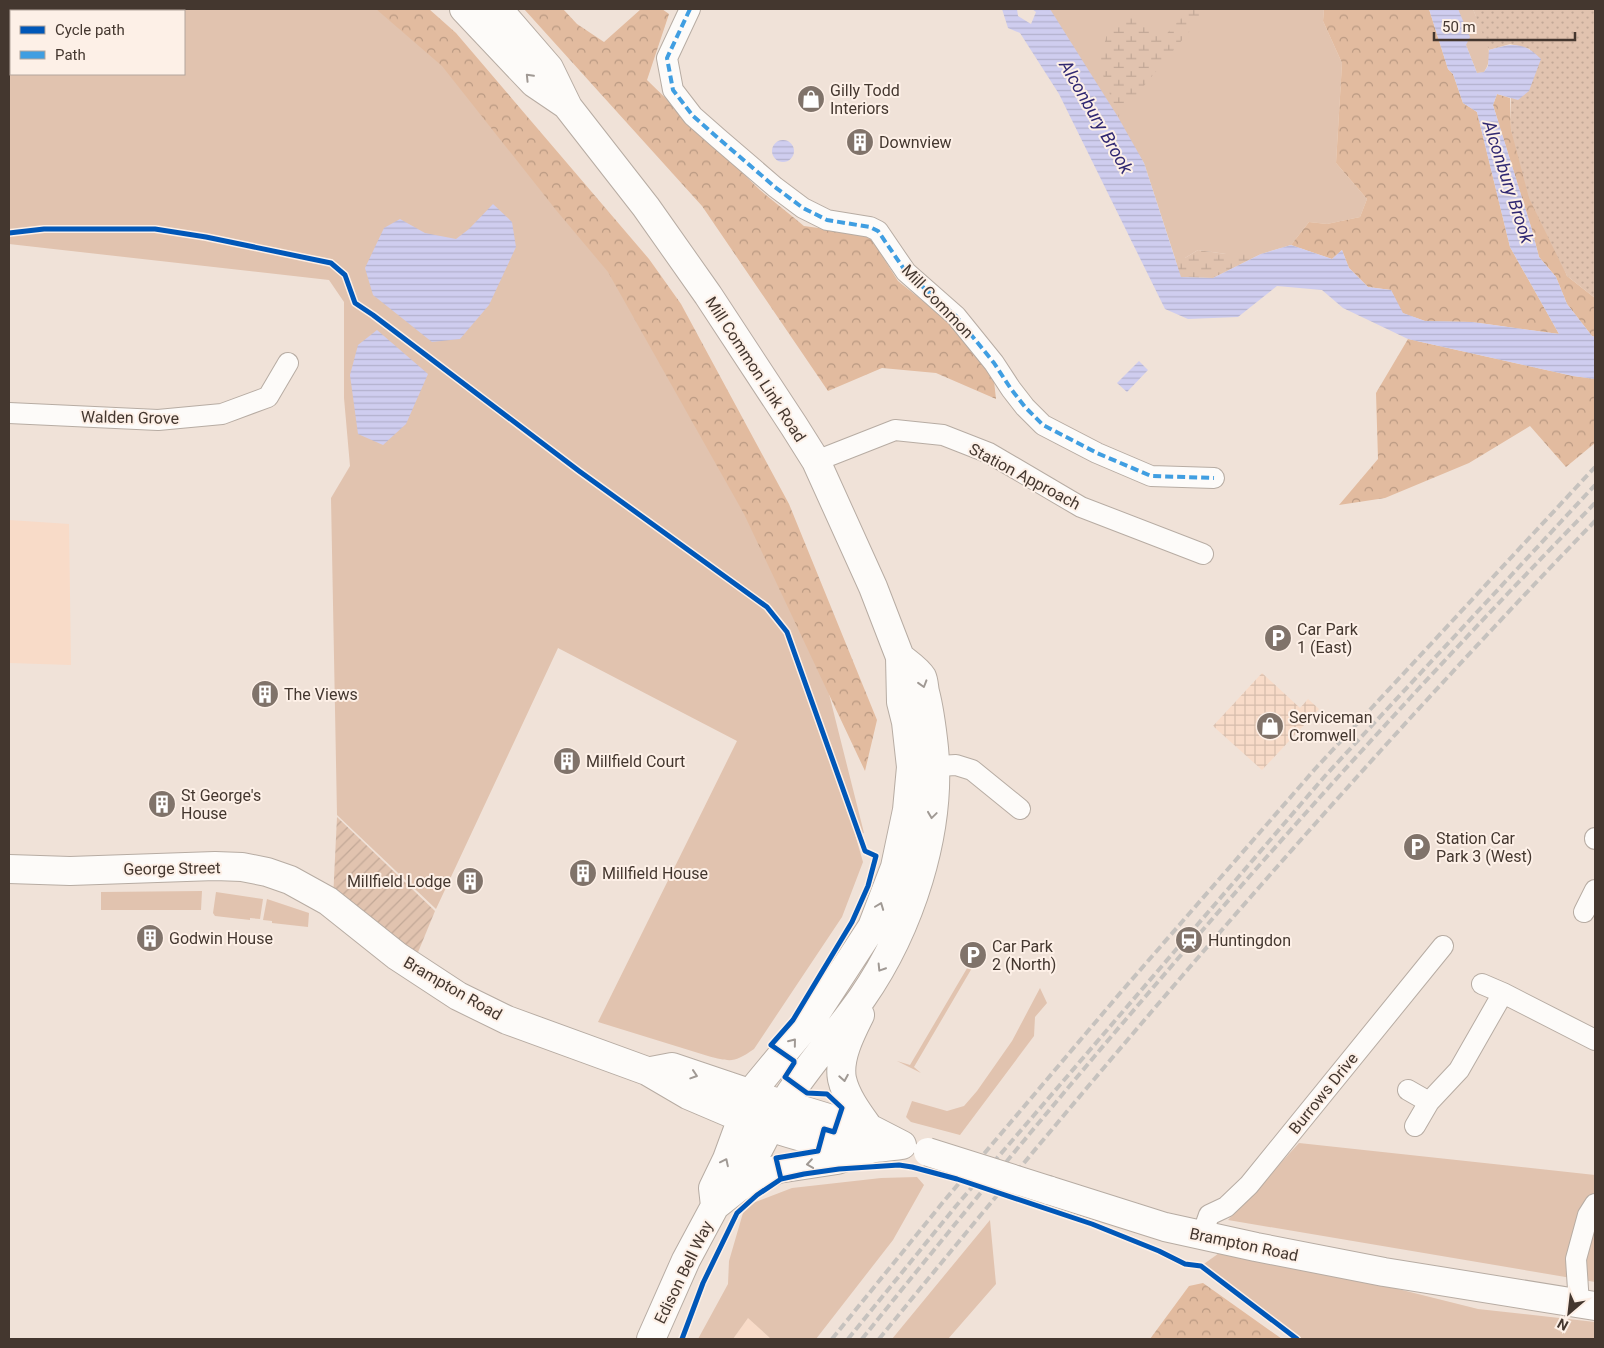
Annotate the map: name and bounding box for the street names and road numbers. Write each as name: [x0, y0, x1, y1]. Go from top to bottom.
street label: Mill Common: [898, 261, 978, 342]
street label: Mill Common Link Road: [702, 293, 810, 445]
street label: Walden Grove: [81, 407, 179, 428]
street label: Station Approach: [966, 439, 1084, 514]
street label: George Street: [123, 858, 221, 879]
street label: Brampton Road: [400, 953, 505, 1024]
street label: Burrows Drive: [1285, 1049, 1362, 1138]
street label: Edison Bell Way: [650, 1217, 717, 1327]
street label: Brampton Road: [1188, 1224, 1300, 1265]

